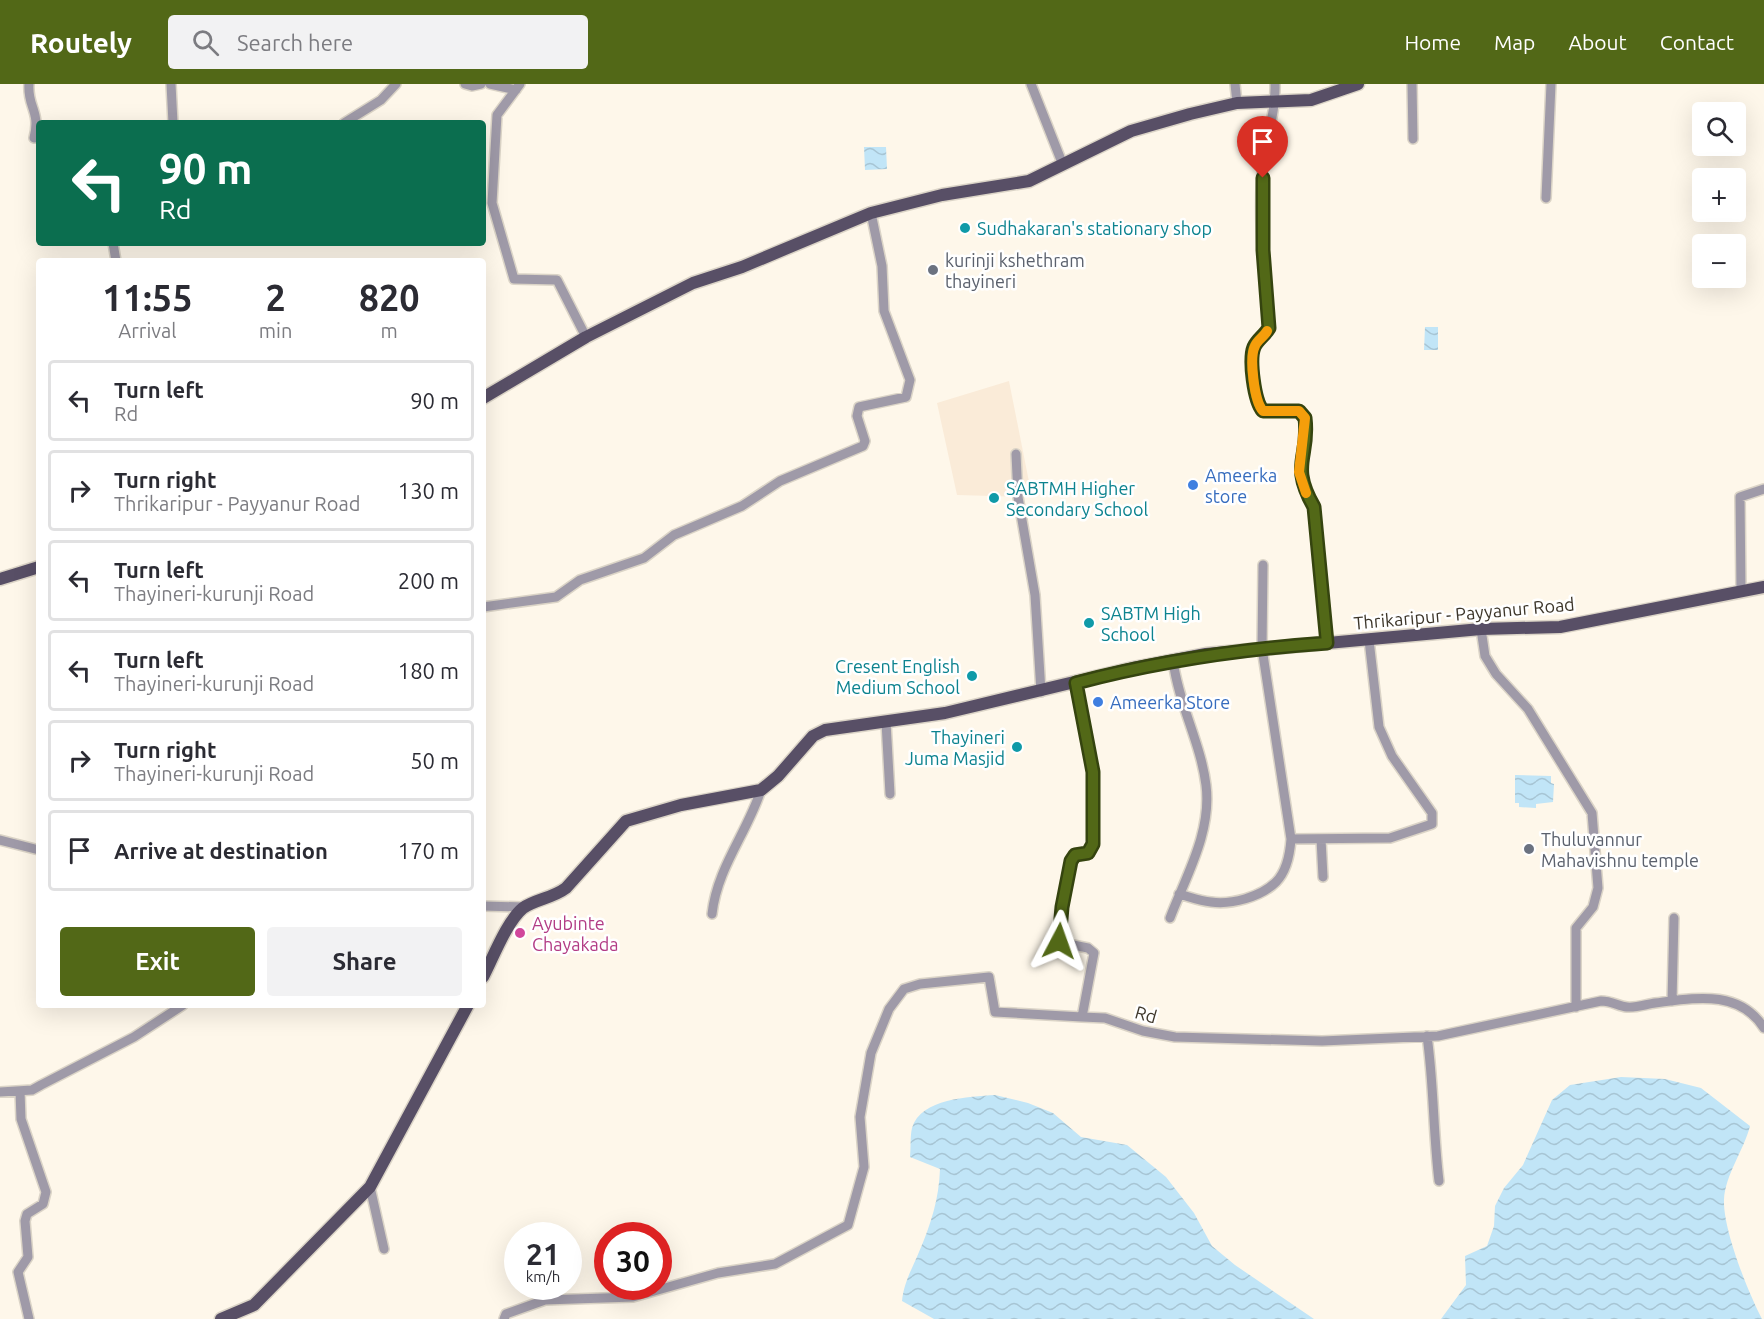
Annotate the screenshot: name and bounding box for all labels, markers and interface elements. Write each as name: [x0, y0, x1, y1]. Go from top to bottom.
search box: [168, 15, 588, 69]
icon: search: [189, 26, 222, 59]
text: Routely: [30, 27, 132, 58]
text: Search here: [237, 30, 353, 55]
text: Home: [1404, 30, 1461, 54]
text: Map: [1494, 30, 1535, 54]
text: About: [1568, 30, 1627, 54]
text: Contact: [1660, 30, 1734, 54]
map controls: [1692, 102, 1746, 288]
button: search: [1692, 102, 1746, 156]
pin: [1237, 116, 1288, 178]
icon: arrive: [1246, 125, 1279, 158]
icon: left: [60, 144, 138, 222]
text: 90 m: [159, 145, 253, 192]
button: +: [1692, 168, 1746, 222]
text: Rd: [159, 194, 192, 224]
place label: Sudhakaran's stationary shop: [977, 218, 1212, 238]
marker: Sudhakaran's stationary shop: [958, 221, 972, 235]
button: −: [1692, 234, 1746, 288]
place label: kurinji kshethram thayineri: [945, 250, 1085, 291]
marker: kurinji kshethram thayineri: [926, 263, 940, 277]
text: 11:55: [102, 277, 192, 318]
text: 2: [265, 277, 286, 318]
text: 820: [359, 277, 420, 318]
text: Arrival: [118, 319, 177, 342]
text: min: [259, 319, 292, 342]
text: m: [381, 319, 398, 342]
text: Turn left: [114, 377, 204, 402]
icon: left: [63, 384, 96, 417]
text: 90 m: [410, 388, 459, 413]
text: Rd: [114, 402, 138, 425]
place label: Ameerka store: [1205, 465, 1277, 506]
text: Turn right: [114, 467, 216, 492]
icon: right: [63, 474, 96, 507]
text: 130 m: [398, 478, 459, 503]
place label: SABTMH Higher Secondary School: [1006, 478, 1148, 519]
marker: Ameerka store: [1186, 478, 1200, 492]
marker: SABTMH Higher Secondary School: [987, 491, 1001, 505]
text: Thrikaripur - Payyanur Road: [114, 492, 360, 515]
text: Turn left: [114, 557, 204, 582]
icon: left: [63, 564, 96, 597]
text: 200 m: [398, 568, 459, 593]
text: Thayineri-kurunji Road: [114, 582, 314, 605]
street label: Thrikaripur - Payyanur Road: [1353, 593, 1575, 633]
place label: SABTM High School: [1101, 603, 1201, 644]
marker: SABTM High School: [1082, 616, 1096, 630]
text: Turn left: [114, 647, 204, 672]
icon: left: [63, 654, 96, 687]
place label: Cresent English Medium School: [835, 656, 960, 697]
text: 180 m: [398, 658, 459, 683]
marker: Cresent English Medium School: [965, 669, 979, 683]
text: Thayineri-kurunji Road: [114, 672, 314, 695]
place label: Ameerka Store: [1110, 692, 1230, 712]
marker: Ameerka Store: [1091, 695, 1105, 709]
place label: Thayineri Juma Masjid: [905, 727, 1005, 768]
text: Turn right: [114, 737, 216, 762]
marker: Thayineri Juma Masjid: [1010, 740, 1024, 754]
icon: right: [63, 744, 96, 777]
text: 50 m: [410, 748, 459, 773]
text: Thayineri-kurunji Road: [114, 762, 314, 785]
place label: Thuluvannur Mahavishnu temple: [1541, 829, 1699, 870]
icon: arrive: [63, 834, 96, 867]
text: Arrive at destination: [114, 838, 328, 863]
text: 170 m: [398, 838, 459, 863]
marker: Thuluvannur Mahavishnu temple: [1522, 842, 1536, 856]
position arrow: [1027, 909, 1091, 973]
place label: Ayubinte Chayakada: [532, 913, 619, 954]
marker: Ayubinte Chayakada: [513, 926, 527, 940]
button: Exit: [60, 927, 255, 996]
button: Share: [267, 927, 462, 996]
street label: Rd: [1133, 1001, 1159, 1027]
speed limit sign: 30: [594, 1222, 672, 1300]
text: 21: [526, 1237, 560, 1271]
text: km/h: [526, 1268, 560, 1285]

